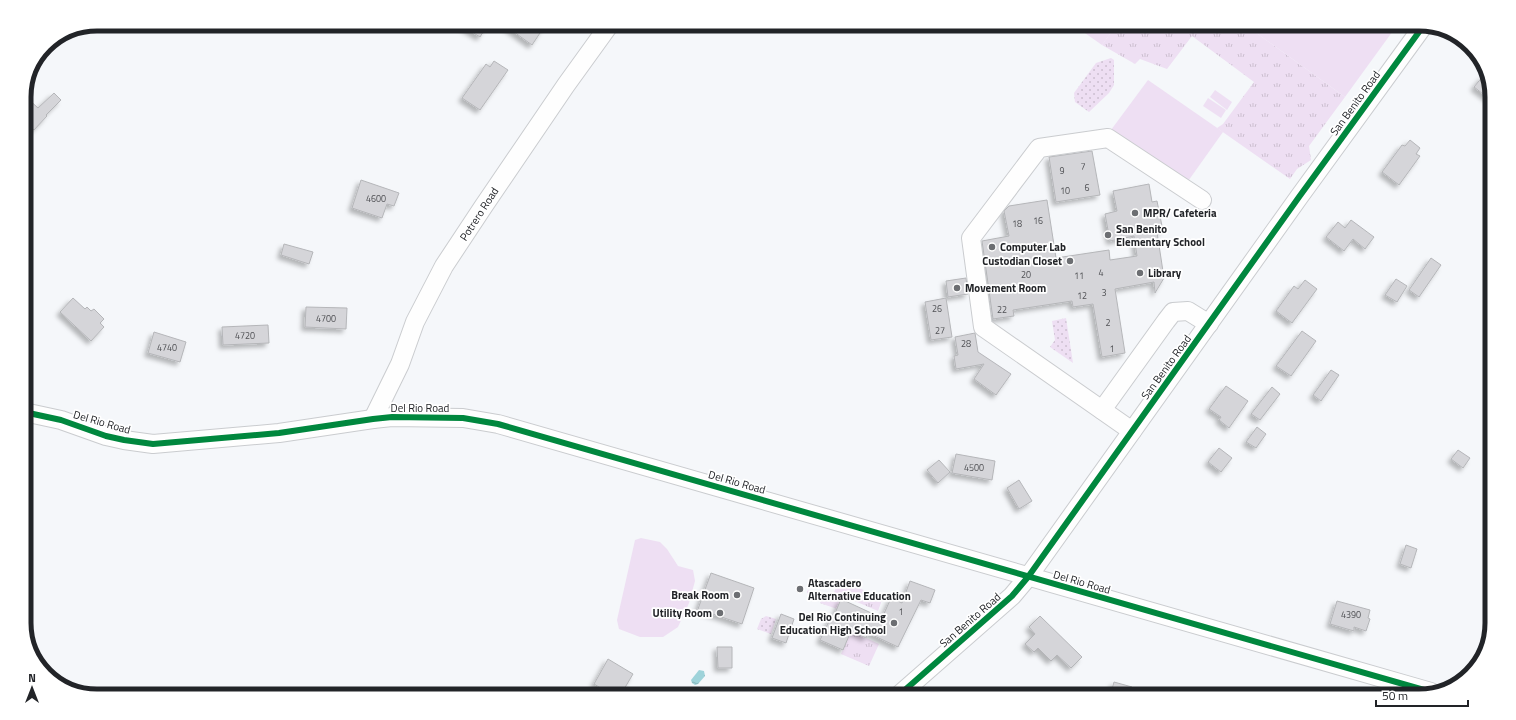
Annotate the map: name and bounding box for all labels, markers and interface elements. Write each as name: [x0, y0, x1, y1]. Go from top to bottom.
street label: San Benito Road: [1326, 67, 1384, 139]
house number: 7: [1080, 160, 1086, 173]
house number: 9: [1059, 164, 1065, 177]
house number: 6: [1084, 181, 1090, 194]
street label: Potrero Road: [456, 184, 502, 244]
house number: 10: [1060, 184, 1070, 197]
house number: 4600: [366, 192, 386, 205]
place label: MPR/ Cafeteria: [1143, 205, 1217, 221]
marker: MPR/ Cafeteria: [1130, 208, 1140, 218]
house number: 16: [1033, 214, 1043, 227]
house number: 18: [1012, 217, 1022, 230]
place label: San Benito Elementary School: [1116, 221, 1205, 250]
marker: San Benito Elementary School: [1103, 230, 1113, 240]
place label: Computer Lab: [1000, 239, 1066, 255]
marker: Computer Lab: [987, 242, 997, 252]
place label: Custodian Closet: [982, 253, 1062, 269]
marker: Custodian Closet: [1065, 256, 1075, 266]
place label: Library: [1148, 265, 1182, 281]
house number: 4: [1098, 266, 1104, 279]
house number: 20: [1021, 268, 1031, 281]
marker: Library: [1135, 268, 1145, 278]
house number: 11: [1074, 269, 1084, 282]
place label: Movement Room: [965, 280, 1046, 296]
marker: Movement Room: [952, 283, 962, 293]
house number: 3: [1101, 286, 1107, 299]
house number: 12: [1077, 289, 1087, 302]
house number: 26: [932, 302, 942, 315]
house number: 22: [997, 303, 1007, 316]
house number: 4700: [316, 312, 336, 325]
house number: 2: [1105, 316, 1111, 329]
house number: 27: [935, 324, 945, 337]
house number: 4720: [235, 329, 255, 342]
street label: San Benito Road: [1137, 331, 1195, 403]
house number: 28: [961, 337, 971, 350]
house number: 4740: [157, 341, 177, 354]
house number: 1: [1109, 342, 1115, 355]
street label: Del Rio Road: [391, 400, 450, 416]
street label: Del Rio Road: [72, 406, 133, 438]
house number: 4500: [964, 461, 984, 474]
street label: Del Rio Road: [707, 466, 768, 498]
street label: Del Rio Road: [1052, 566, 1113, 598]
place label: Atascadero Alternative Education: [808, 575, 911, 604]
marker: Atascadero Alternative Education: [795, 584, 805, 594]
place label: Break Room: [671, 587, 729, 603]
street label: San Benito Road: [936, 589, 1004, 651]
marker: Break Room: [732, 590, 742, 600]
place label: Utility Room: [653, 605, 712, 621]
house number: 1: [898, 605, 904, 618]
marker: Utility Room: [715, 608, 725, 618]
house number: 4390: [1341, 608, 1361, 621]
place label: Del Rio Continuing Education High School: [780, 609, 886, 638]
marker: Del Rio Continuing Education High School: [889, 618, 899, 628]
north arrow: [12, 668, 52, 708]
text: N: [28, 670, 36, 686]
scale bar: [1376, 682, 1468, 708]
text: 50 m: [1382, 686, 1408, 705]

